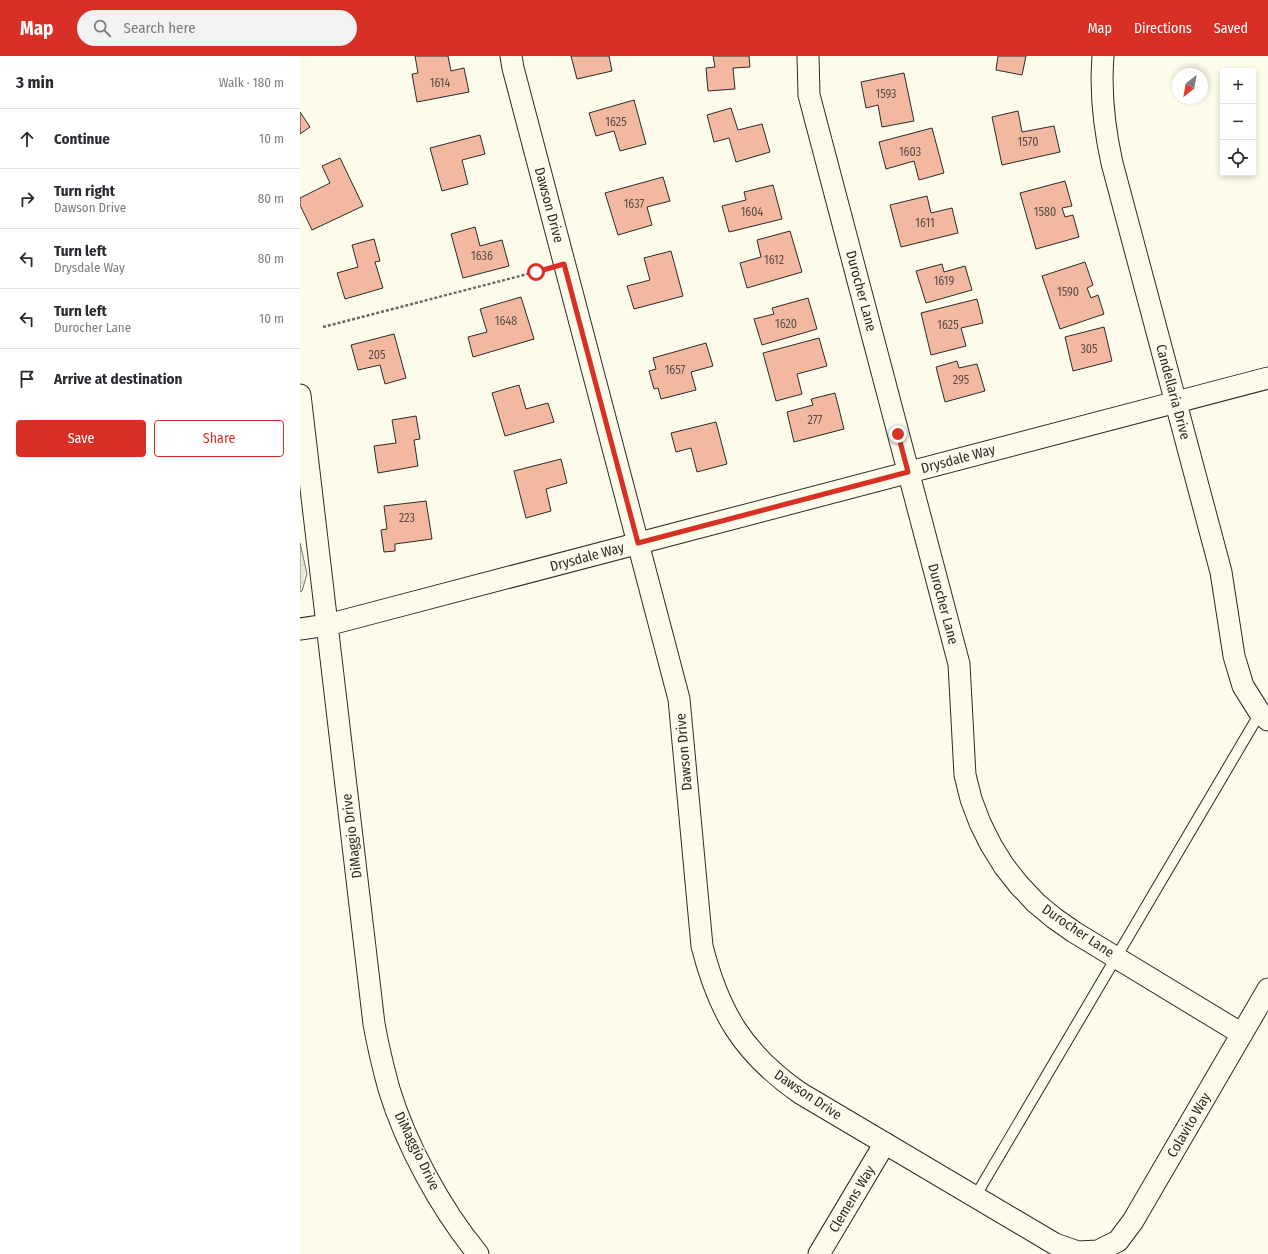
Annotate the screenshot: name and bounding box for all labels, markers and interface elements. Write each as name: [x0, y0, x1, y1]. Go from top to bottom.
search box: [77, 10, 357, 46]
text: Map: [20, 17, 53, 40]
icon: search: [91, 17, 113, 39]
text: Search here: [123, 19, 196, 37]
text: Map: [1088, 20, 1112, 37]
text: Directions: [1134, 20, 1192, 37]
text: Saved: [1214, 20, 1248, 37]
north arrow: [1172, 68, 1208, 104]
map controls: [1220, 68, 1256, 176]
button: +: [1220, 68, 1256, 104]
text: 3 min: [16, 72, 54, 93]
text: Walk · 180 m: [219, 75, 284, 90]
house number: 1614: [430, 76, 450, 90]
house number: 1593: [875, 87, 897, 101]
button: −: [1220, 104, 1256, 140]
house number: 1625: [605, 115, 627, 129]
icon: ahead: [16, 128, 38, 150]
text: Continue: [54, 130, 110, 148]
text: 10 m: [259, 131, 284, 146]
house number: 1570: [1018, 135, 1038, 149]
button: locate: [1220, 140, 1256, 176]
house number: 1603: [899, 145, 921, 159]
street label: Dawson Drive: [531, 165, 567, 245]
text: Turn right: [54, 182, 115, 200]
icon: right: [16, 188, 38, 210]
text: 80 m: [258, 191, 284, 206]
house number: 1637: [624, 197, 645, 211]
text: Dawson Drive: [54, 200, 126, 215]
house number: 1604: [741, 205, 764, 219]
house number: 1580: [1034, 205, 1056, 219]
house number: 1611: [915, 216, 935, 230]
text: Turn left: [54, 242, 107, 260]
icon: left: [16, 248, 38, 270]
house number: 1636: [471, 249, 493, 263]
street label: Durocher Lane: [842, 249, 880, 333]
text: 80 m: [258, 251, 284, 266]
house number: 1612: [764, 253, 784, 267]
text: Drysdale Way: [54, 260, 125, 275]
route start: [527, 263, 545, 281]
house number: 1619: [934, 274, 954, 288]
house number: 1590: [1057, 285, 1079, 299]
text: Turn left: [54, 302, 107, 320]
icon: left: [16, 308, 38, 330]
text: 10 m: [259, 311, 284, 326]
house number: 1648: [495, 314, 517, 328]
house number: 1620: [775, 317, 797, 331]
house number: 1625: [937, 318, 959, 332]
text: Durocher Lane: [54, 320, 131, 335]
house number: 305: [1080, 342, 1098, 356]
street label: Candellaria Drive: [1152, 342, 1194, 442]
house number: 205: [368, 348, 386, 362]
house number: 1657: [665, 363, 685, 377]
icon: arrive: [16, 368, 38, 390]
text: Arrive at destination: [54, 370, 182, 388]
house number: 295: [953, 373, 970, 387]
house number: 277: [808, 413, 823, 427]
button: Save: [16, 420, 146, 457]
button: Share: [154, 420, 284, 457]
route end: [889, 425, 907, 443]
street label: Drysdale Way: [919, 441, 998, 477]
house number: 223: [399, 511, 415, 525]
street label: Drysdale Way: [548, 539, 627, 575]
street label: Durocher Lane: [924, 562, 962, 646]
street label: Dawson Drive: [672, 713, 696, 791]
street label: DiMaggio Drive: [338, 793, 366, 879]
street label: Durocher Lane: [1039, 901, 1117, 961]
street label: Dawson Drive: [771, 1066, 845, 1124]
street label: Colavito Way: [1164, 1089, 1215, 1161]
street label: DiMaggio Drive: [391, 1109, 443, 1193]
street label: Clemens Way: [825, 1162, 879, 1235]

